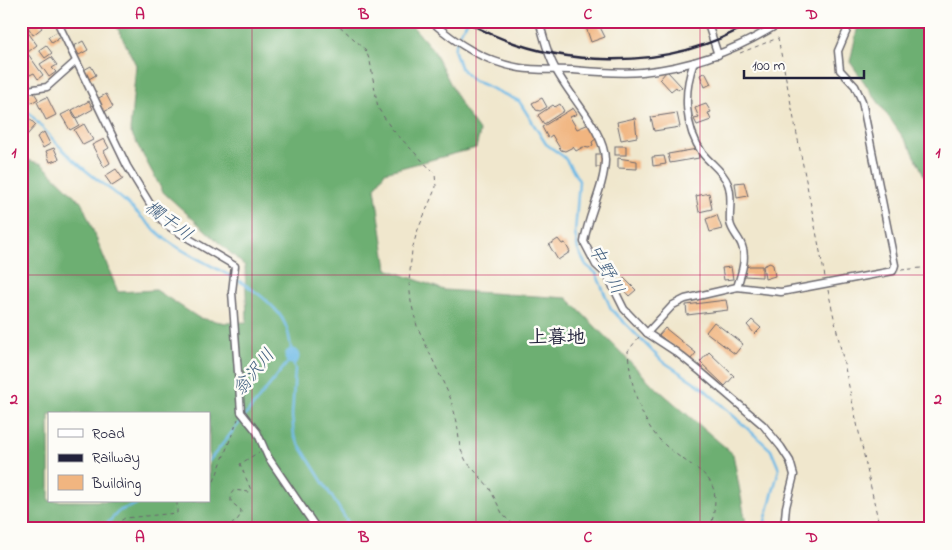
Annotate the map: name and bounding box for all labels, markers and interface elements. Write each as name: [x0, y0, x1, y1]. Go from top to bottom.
text: A: [135, 3, 145, 27]
text: B: [358, 3, 370, 27]
text: C: [584, 3, 593, 27]
text: D: [805, 3, 818, 27]
scale bar: [744, 48, 864, 80]
text: 100 m: [752, 55, 785, 77]
text: 1: [11, 141, 17, 165]
text: 1: [935, 141, 941, 165]
water label: 欄干川: [139, 195, 197, 249]
water label: 中野川: [581, 240, 629, 300]
district label: 上暮地: [528, 325, 586, 352]
water label: 翁沢川: [228, 344, 282, 402]
text: 2: [9, 388, 18, 412]
text: 2: [933, 388, 942, 412]
legend: [48, 412, 210, 502]
text: Road: [92, 423, 125, 445]
text: Railway: [92, 447, 140, 470]
text: Building: [91, 473, 141, 496]
text: A: [135, 526, 145, 550]
text: B: [358, 526, 370, 550]
text: C: [584, 526, 593, 550]
text: D: [805, 526, 818, 550]

